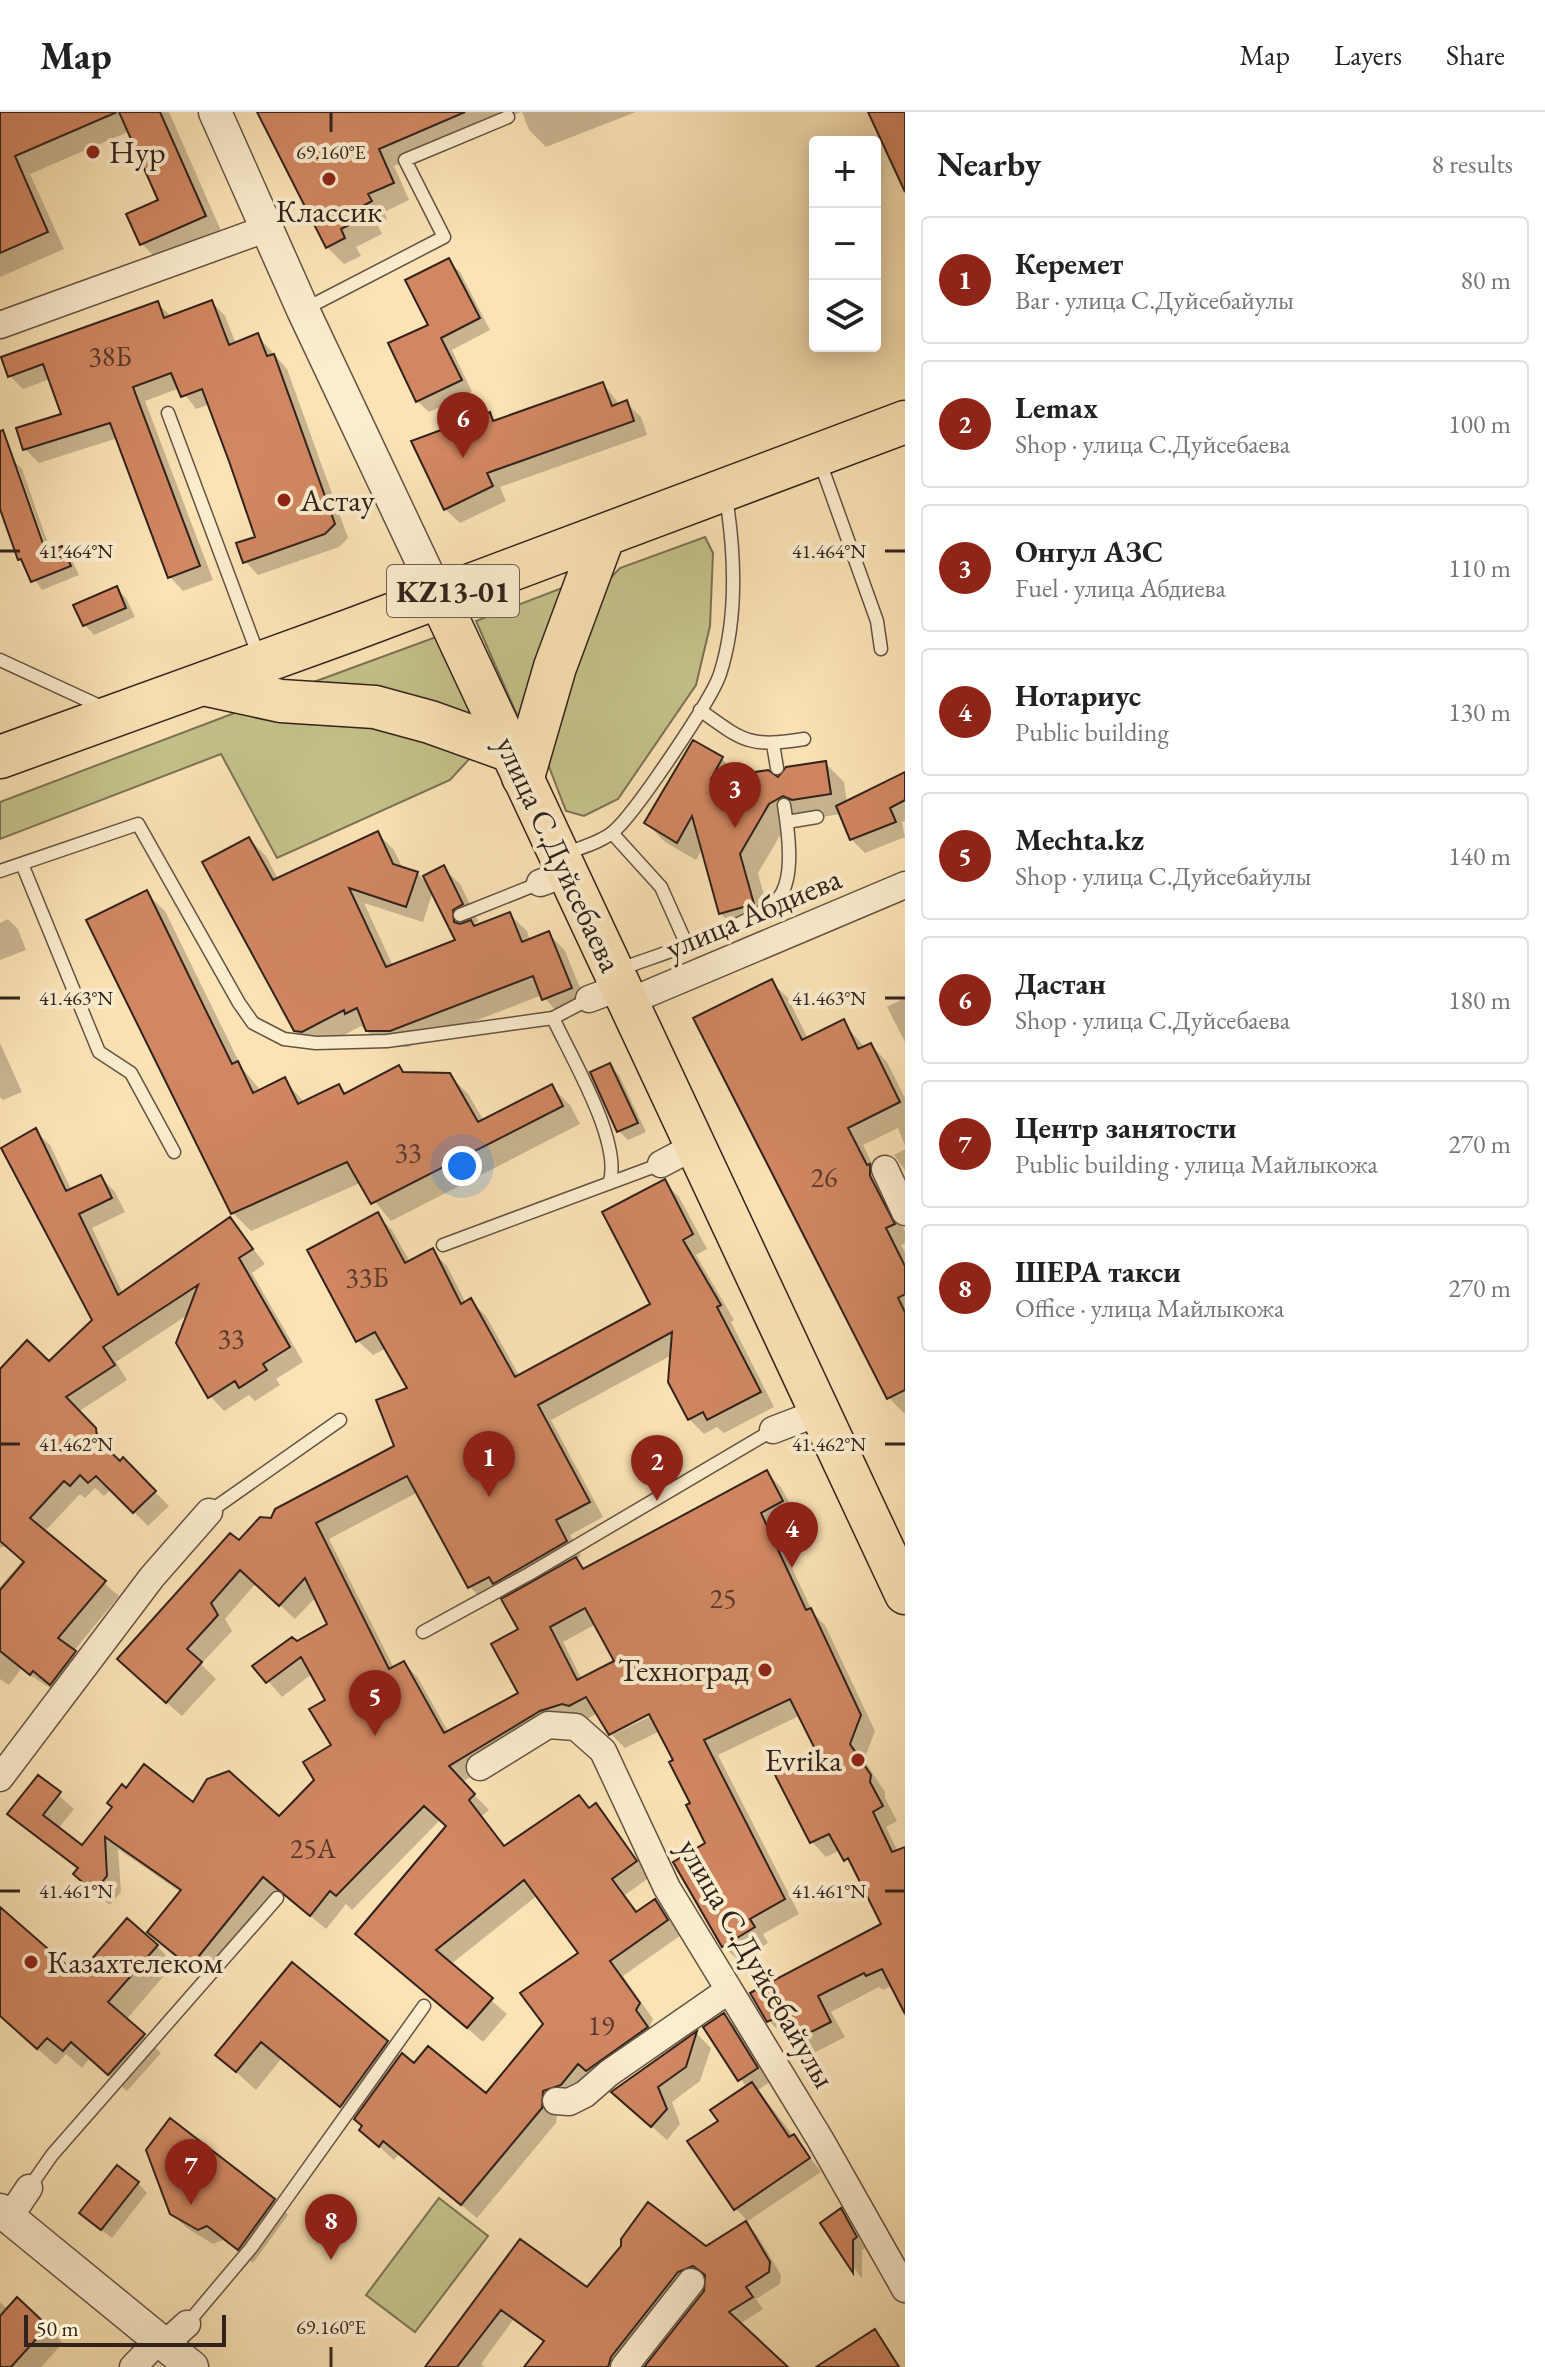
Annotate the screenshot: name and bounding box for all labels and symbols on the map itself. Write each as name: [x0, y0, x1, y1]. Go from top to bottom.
place label: Нур: [109, 131, 166, 173]
text: 69.160°E: [296, 139, 366, 165]
marker: Нур: [84, 143, 102, 161]
marker: Классик: [320, 170, 338, 188]
place label: Классик: [276, 190, 382, 232]
house number: 38Б: [88, 338, 132, 374]
pin: 6: [437, 392, 489, 458]
place label: Астау: [299, 479, 376, 521]
marker: Астау: [275, 491, 293, 509]
text: 41.464°N: [39, 538, 113, 564]
text: 41.464°N: [792, 538, 866, 564]
road number: KZ13-01: [387, 565, 519, 617]
street label: улица С.Дуйсебаева: [486, 729, 632, 979]
pin: 3: [709, 762, 761, 828]
street label: улица Абдиева: [659, 857, 848, 969]
text: 41.463°N: [39, 985, 113, 1011]
text: 41.463°N: [792, 985, 866, 1011]
house number: 33: [395, 1134, 421, 1170]
your location: [442, 1146, 482, 1186]
house number: 26: [811, 1159, 837, 1195]
house number: 33Б: [345, 1259, 389, 1295]
house number: 33: [218, 1320, 244, 1356]
text: 41.462°N: [39, 1431, 113, 1457]
pin: 1: [463, 1431, 515, 1497]
text: 41.462°N: [792, 1431, 866, 1457]
pin: 2: [631, 1435, 683, 1501]
pin: 4: [766, 1502, 818, 1568]
house number: 25: [710, 1580, 736, 1616]
place label: Техноград: [618, 1649, 749, 1691]
marker: Техноград: [756, 1661, 774, 1679]
pin: 5: [349, 1670, 401, 1736]
place label: Evrika: [765, 1739, 842, 1781]
marker: Evrika: [849, 1751, 867, 1769]
house number: 25А: [290, 1830, 337, 1866]
street label: улица С.Дуйсебайулы: [668, 1830, 846, 2096]
text: 41.461°N: [39, 1878, 113, 1904]
text: 41.461°N: [792, 1878, 866, 1904]
place label: Казахтелеком: [47, 1941, 223, 1983]
marker: Казахтелеком: [22, 1953, 40, 1971]
house number: 19: [588, 2007, 614, 2043]
pin: 7: [165, 2139, 217, 2205]
pin: 8: [305, 2194, 357, 2260]
scale bar: [24, 2311, 226, 2347]
text: 69.160°E: [296, 2314, 366, 2340]

